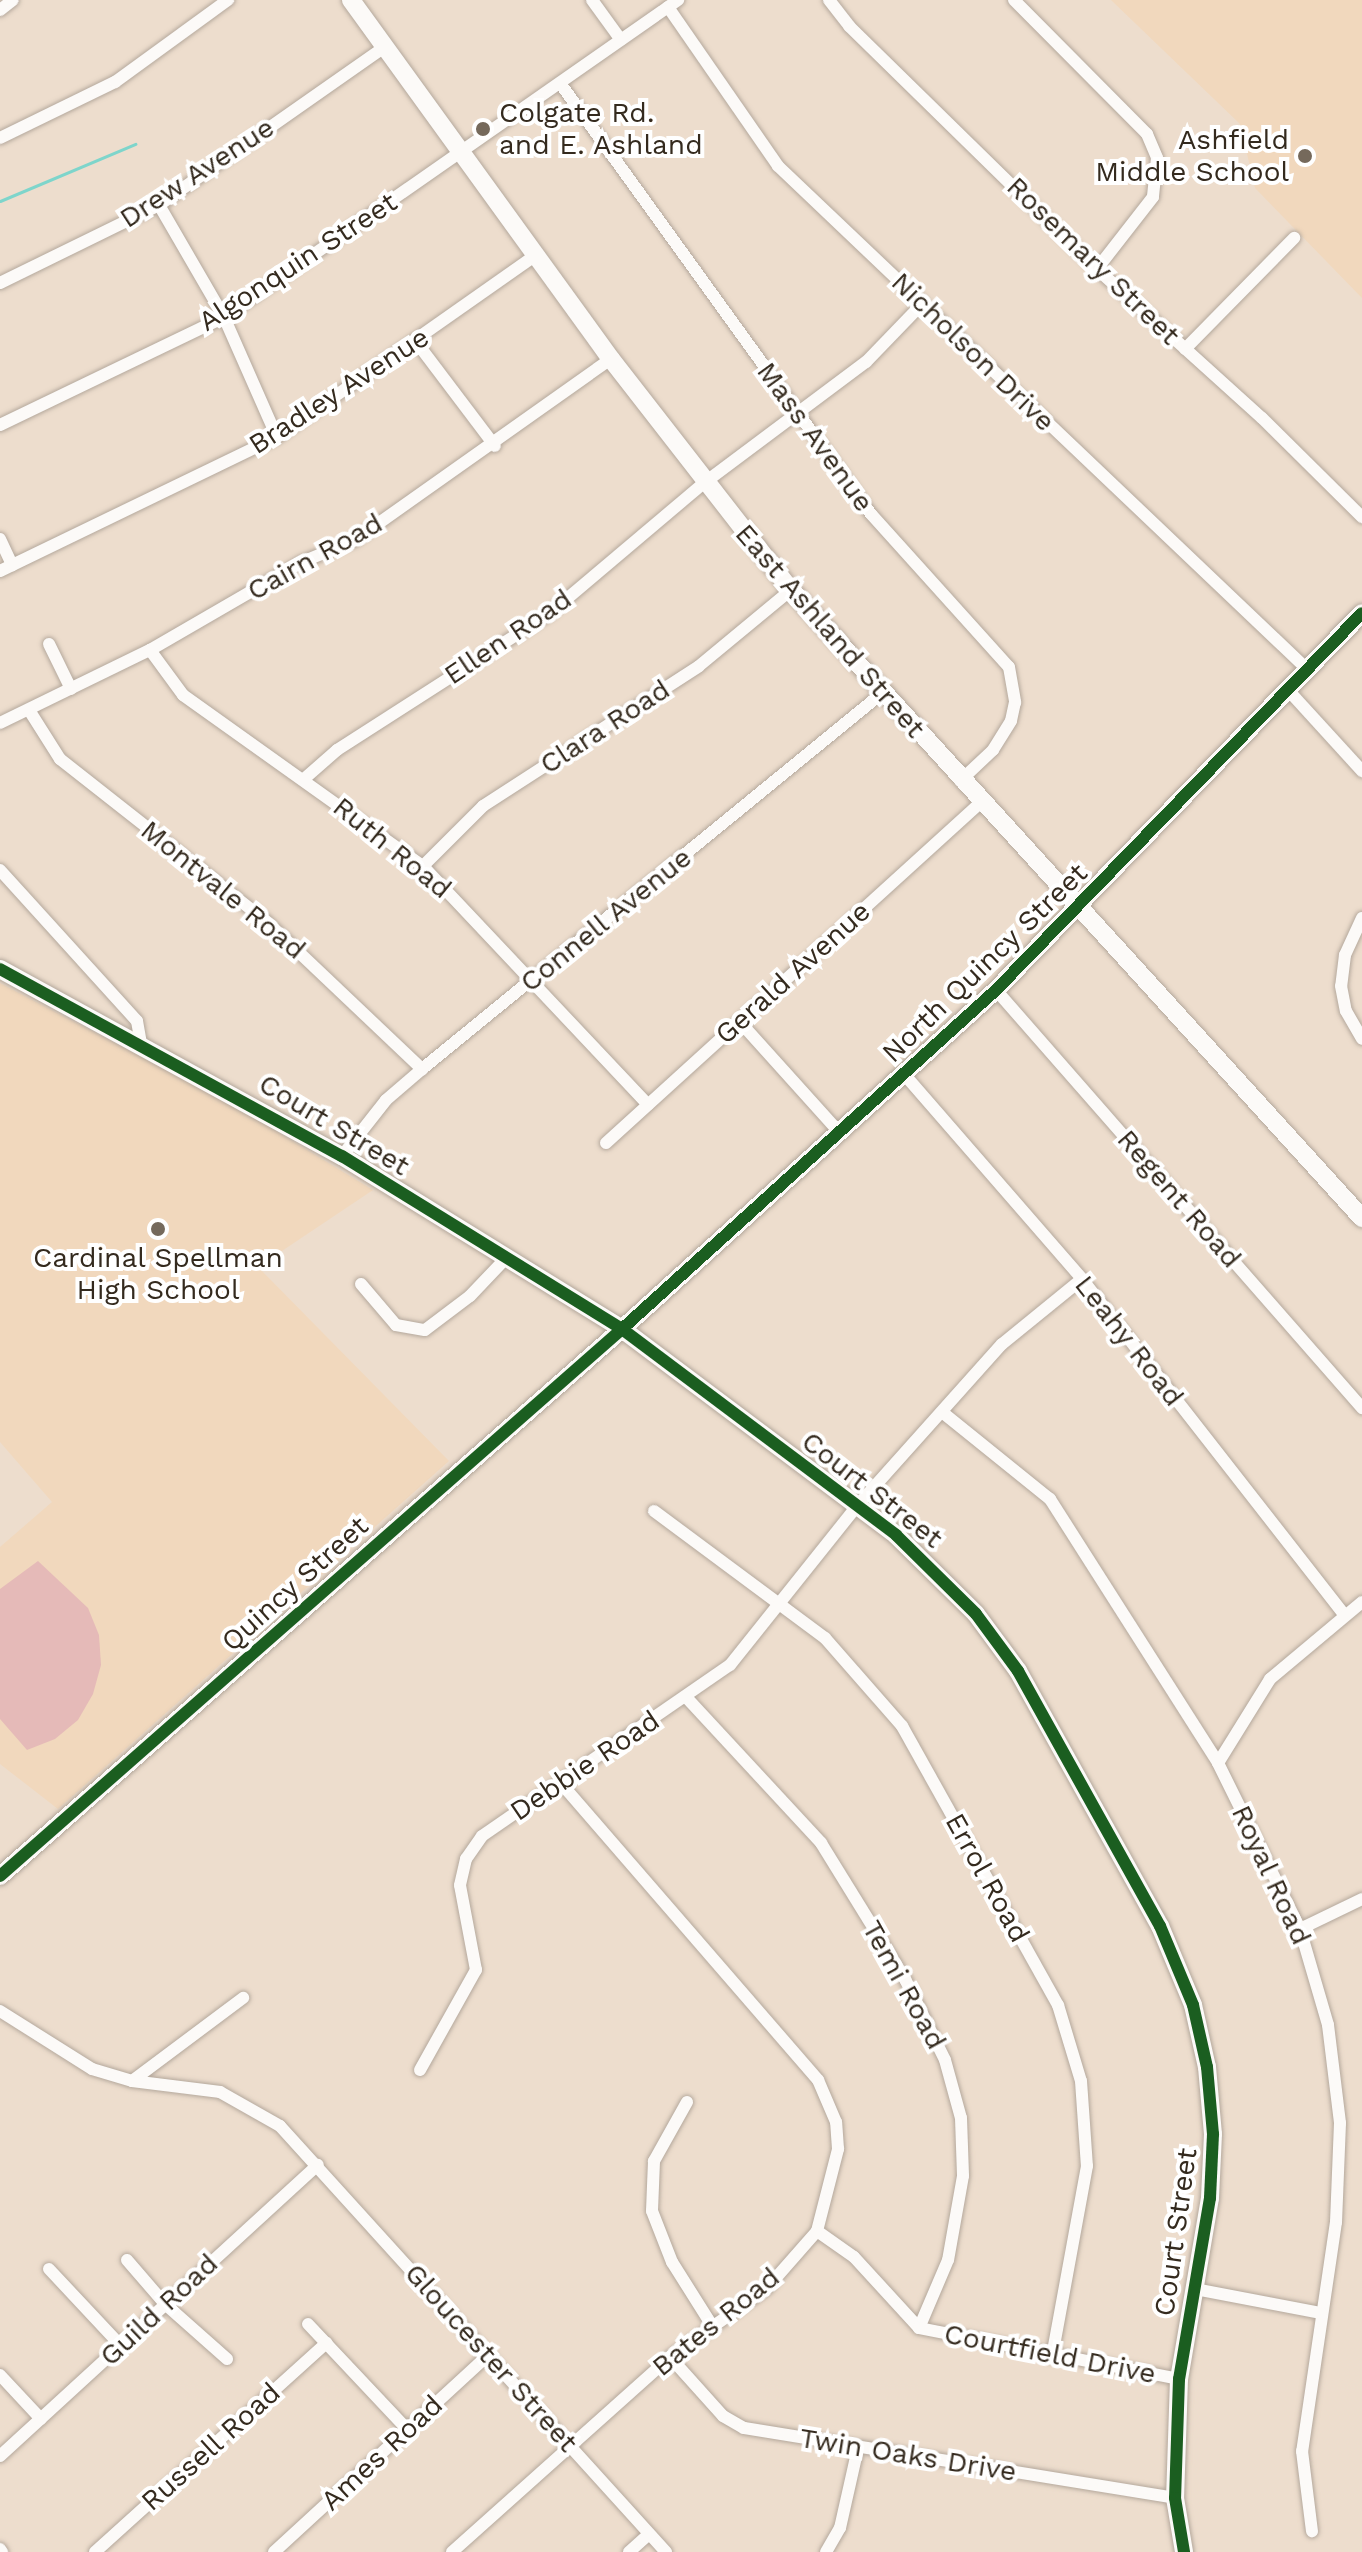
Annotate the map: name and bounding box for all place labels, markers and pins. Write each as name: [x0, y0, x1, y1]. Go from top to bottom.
place label: Colgate Rd. and E. Ashland: [499, 96, 704, 162]
marker: Colgate Rd. and E. Ashland: [474, 120, 492, 138]
place label: Ashfield Middle School: [1095, 123, 1289, 189]
marker: Ashfield Middle School: [1296, 147, 1314, 165]
marker: Cardinal Spellman High School: [149, 1220, 167, 1238]
place label: Cardinal Spellman High School: [33, 1241, 283, 1307]

